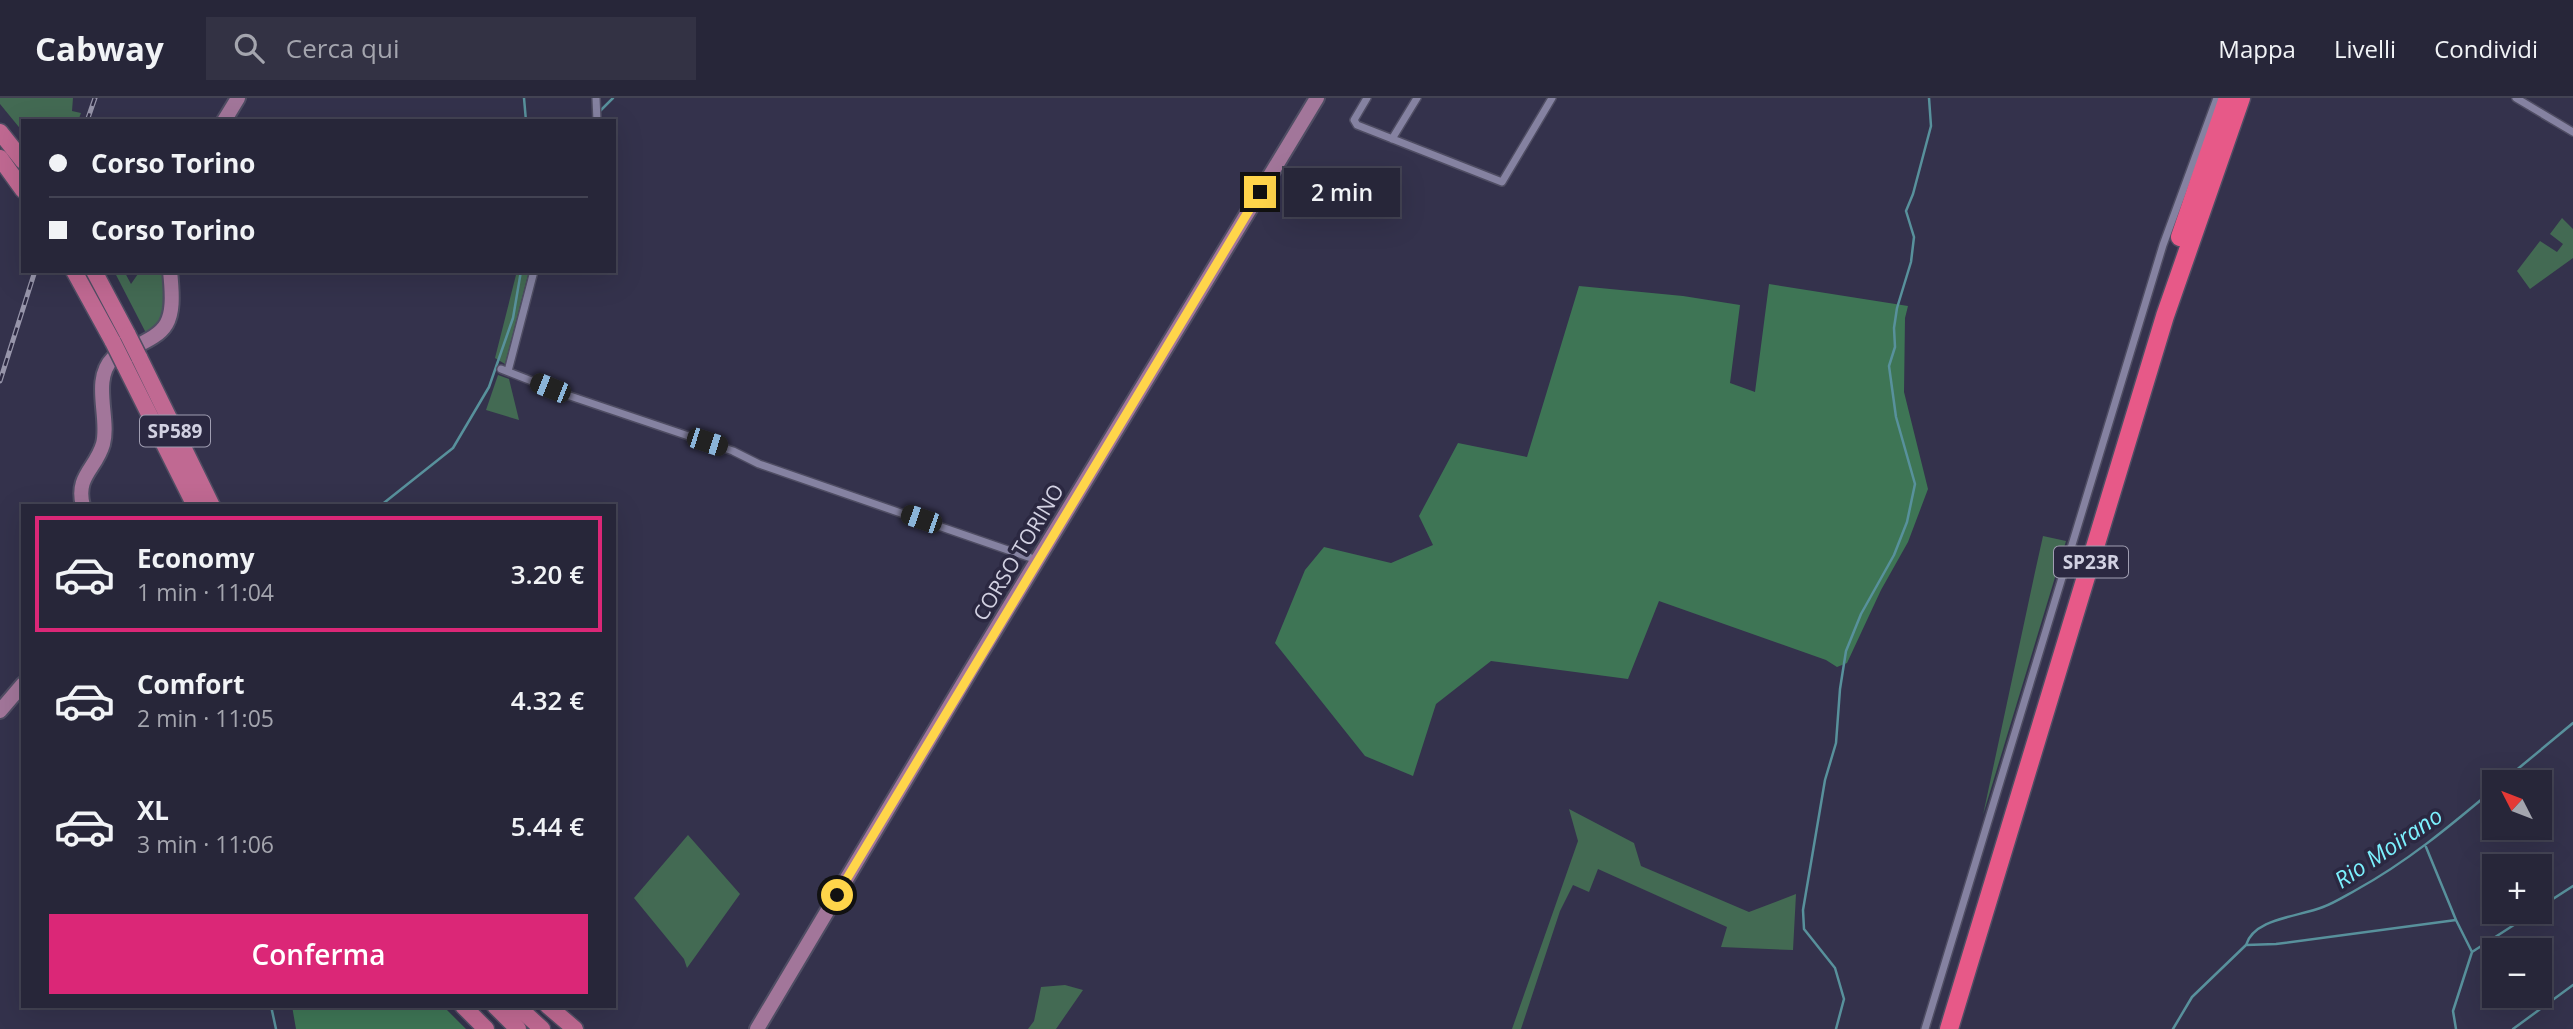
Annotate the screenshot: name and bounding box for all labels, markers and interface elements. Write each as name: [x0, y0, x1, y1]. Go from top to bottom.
search box: [206, 17, 696, 80]
text: Cabway: [35, 26, 164, 71]
icon: search: [230, 29, 268, 67]
text: Cerca qui: [286, 30, 399, 66]
text: Mappa: [2218, 32, 2296, 65]
text: Livelli: [2334, 32, 2396, 65]
text: Condividi: [2434, 32, 2538, 65]
text: Corso Torino: [91, 145, 255, 181]
callout: 2 min: [1284, 168, 1400, 217]
route end: [1244, 176, 1276, 208]
text: 2 min: [1311, 176, 1373, 208]
text: Corso Torino: [91, 212, 255, 248]
car: [527, 370, 574, 406]
road number: SP589: [140, 416, 210, 446]
car: [684, 426, 731, 458]
street label: CORSO TORINO: [966, 478, 1070, 626]
car: [898, 502, 945, 536]
text: Economy: [137, 540, 255, 576]
icon: car: [53, 543, 116, 606]
road number: SP23R: [2054, 547, 2128, 578]
text: 3.20 €: [511, 556, 584, 592]
text: 1 min · 11:04: [137, 576, 274, 608]
text: Comfort: [137, 666, 244, 702]
icon: car: [53, 669, 116, 732]
text: 4.32 €: [511, 682, 584, 718]
text: 2 min · 11:05: [137, 702, 274, 734]
north arrow: [2482, 770, 2552, 840]
map controls: [2482, 770, 2552, 1008]
text: XL: [137, 792, 169, 828]
icon: car: [53, 795, 116, 858]
water label: Rio Moirano: [2328, 799, 2448, 895]
text: 5.44 €: [511, 808, 584, 844]
text: 3 min · 11:06: [137, 828, 274, 860]
button: +: [2482, 854, 2552, 924]
route start: [821, 879, 853, 911]
button: Conferma: [49, 914, 588, 994]
button: −: [2482, 938, 2552, 1008]

